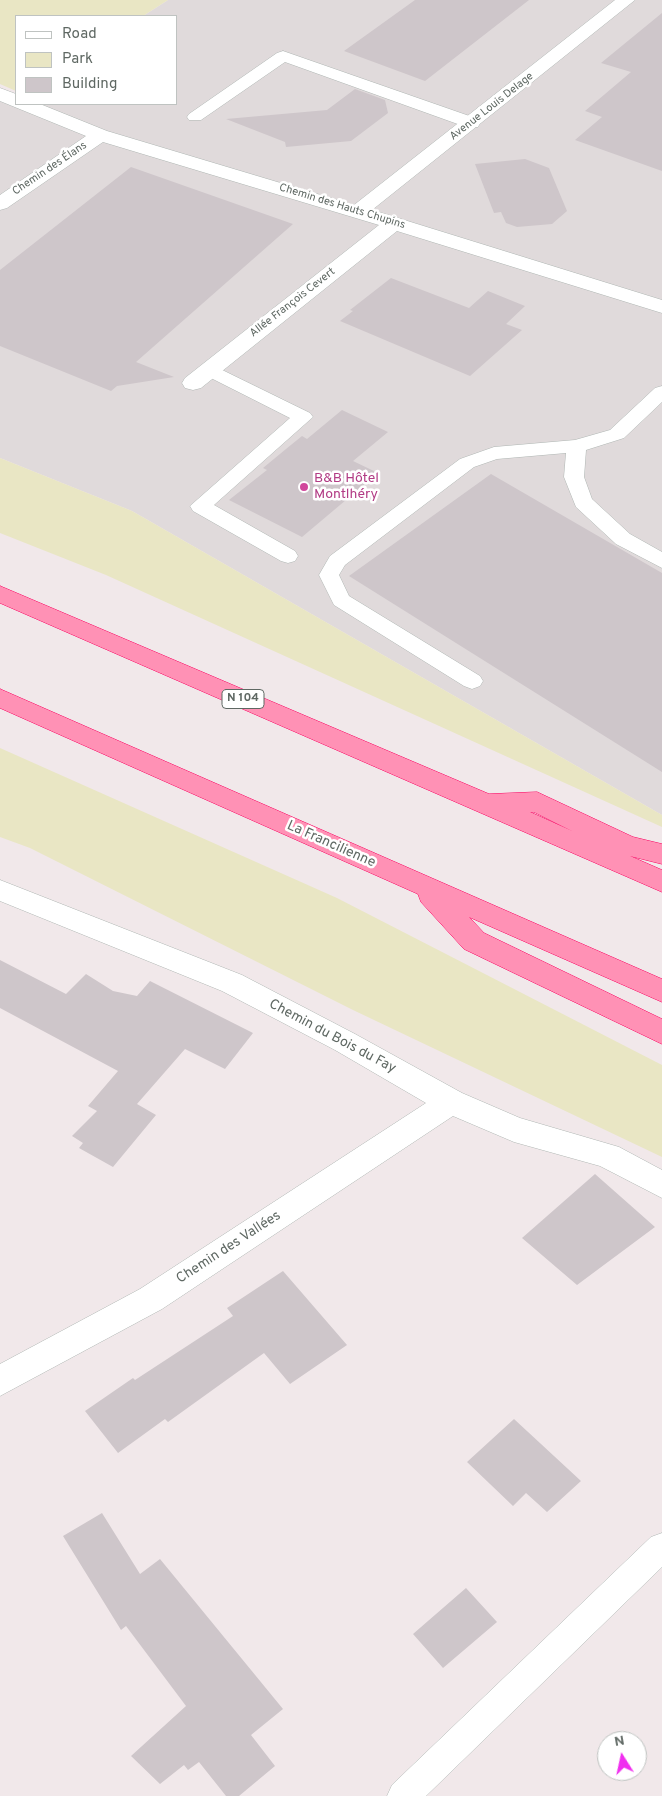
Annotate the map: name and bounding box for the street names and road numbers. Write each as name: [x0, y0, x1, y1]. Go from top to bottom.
street label: Avenue Louis Delage: [448, 70, 536, 144]
street label: Chemin des Élans: [10, 139, 90, 199]
street label: Chemin des Hauts Chupins: [277, 182, 407, 232]
street label: Allée François Cevert: [248, 266, 338, 340]
road number: N 104: [222, 690, 264, 709]
street label: La Francilienne: [284, 818, 378, 872]
street label: Chemin du Bois du Fay: [266, 996, 398, 1078]
street label: Chemin des Vallées: [174, 1208, 284, 1288]

